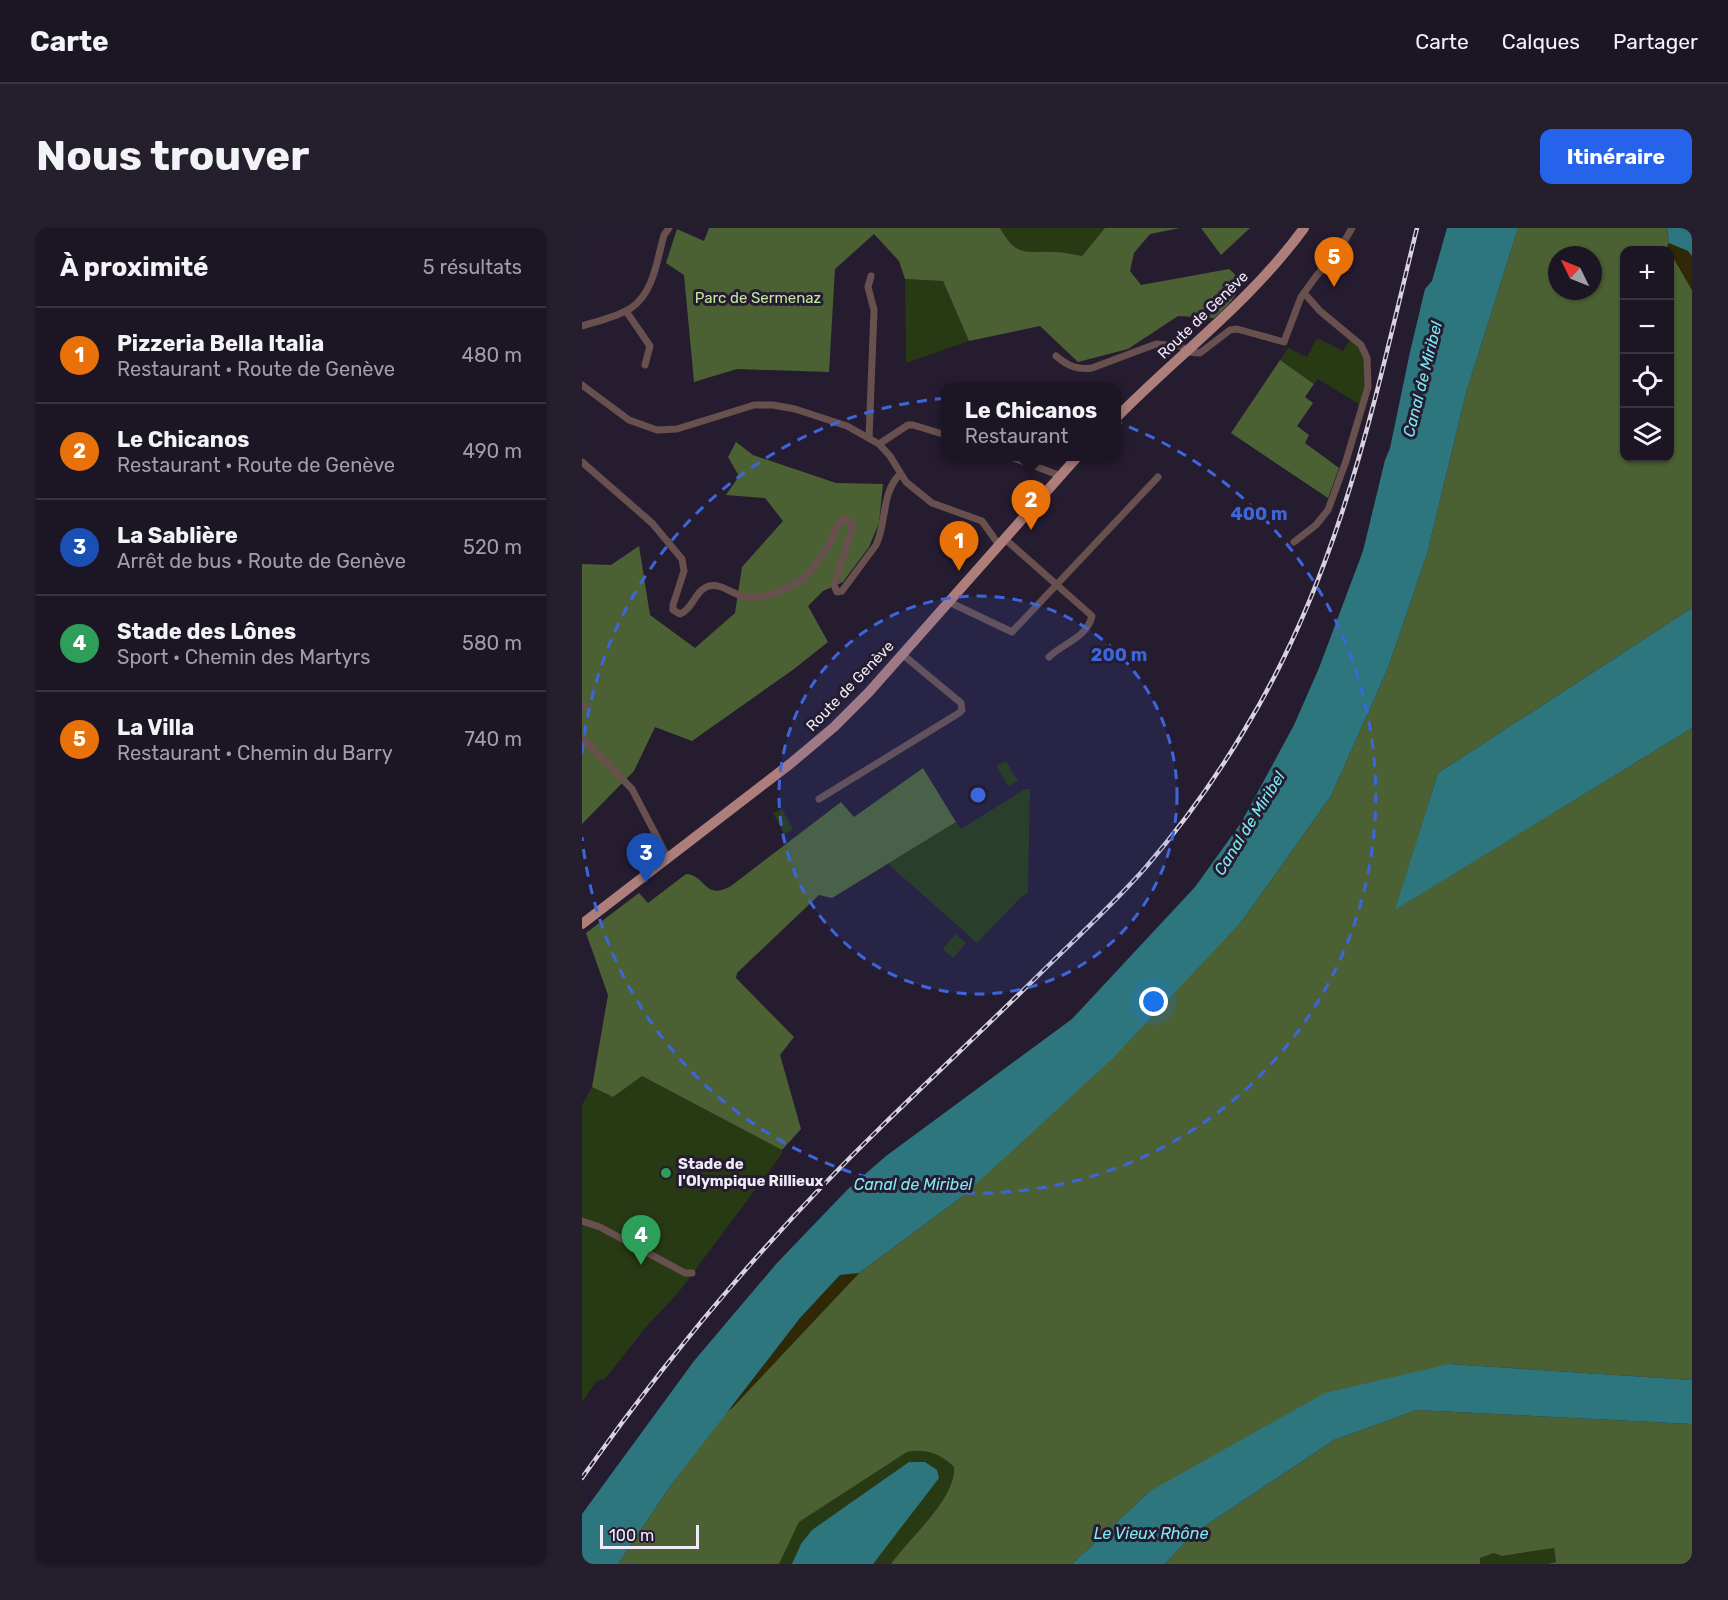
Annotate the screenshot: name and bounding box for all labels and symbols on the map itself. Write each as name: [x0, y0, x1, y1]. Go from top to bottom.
pin: 5: [1314, 238, 1353, 287]
north arrow: [1548, 246, 1602, 300]
street label: Route de Genève: [1154, 267, 1252, 363]
park label: Parc de Sermenaz: [695, 289, 822, 307]
water label: Canal de Miribel: [1399, 318, 1446, 439]
pin: 2: [1012, 480, 1050, 530]
text: 400 m: [1230, 503, 1288, 525]
pin: 1: [940, 522, 979, 571]
street label: Route de Genève: [802, 637, 898, 735]
text: 200 m: [1091, 644, 1147, 666]
water label: Canal de Miribel: [1210, 767, 1289, 879]
centre of rings: [968, 785, 988, 805]
pin: 3: [626, 834, 666, 883]
your location: [1139, 987, 1168, 1016]
place label: Stade de l'Olympique Rillieux: [678, 1155, 824, 1190]
marker: Stade de l'Olympique Rillieux: [659, 1166, 673, 1180]
water label: Canal de Miribel: [854, 1175, 973, 1194]
pin: 4: [622, 1216, 660, 1265]
scale bar: [600, 1522, 699, 1550]
water label: Le Vieux Rhône: [1094, 1524, 1208, 1543]

